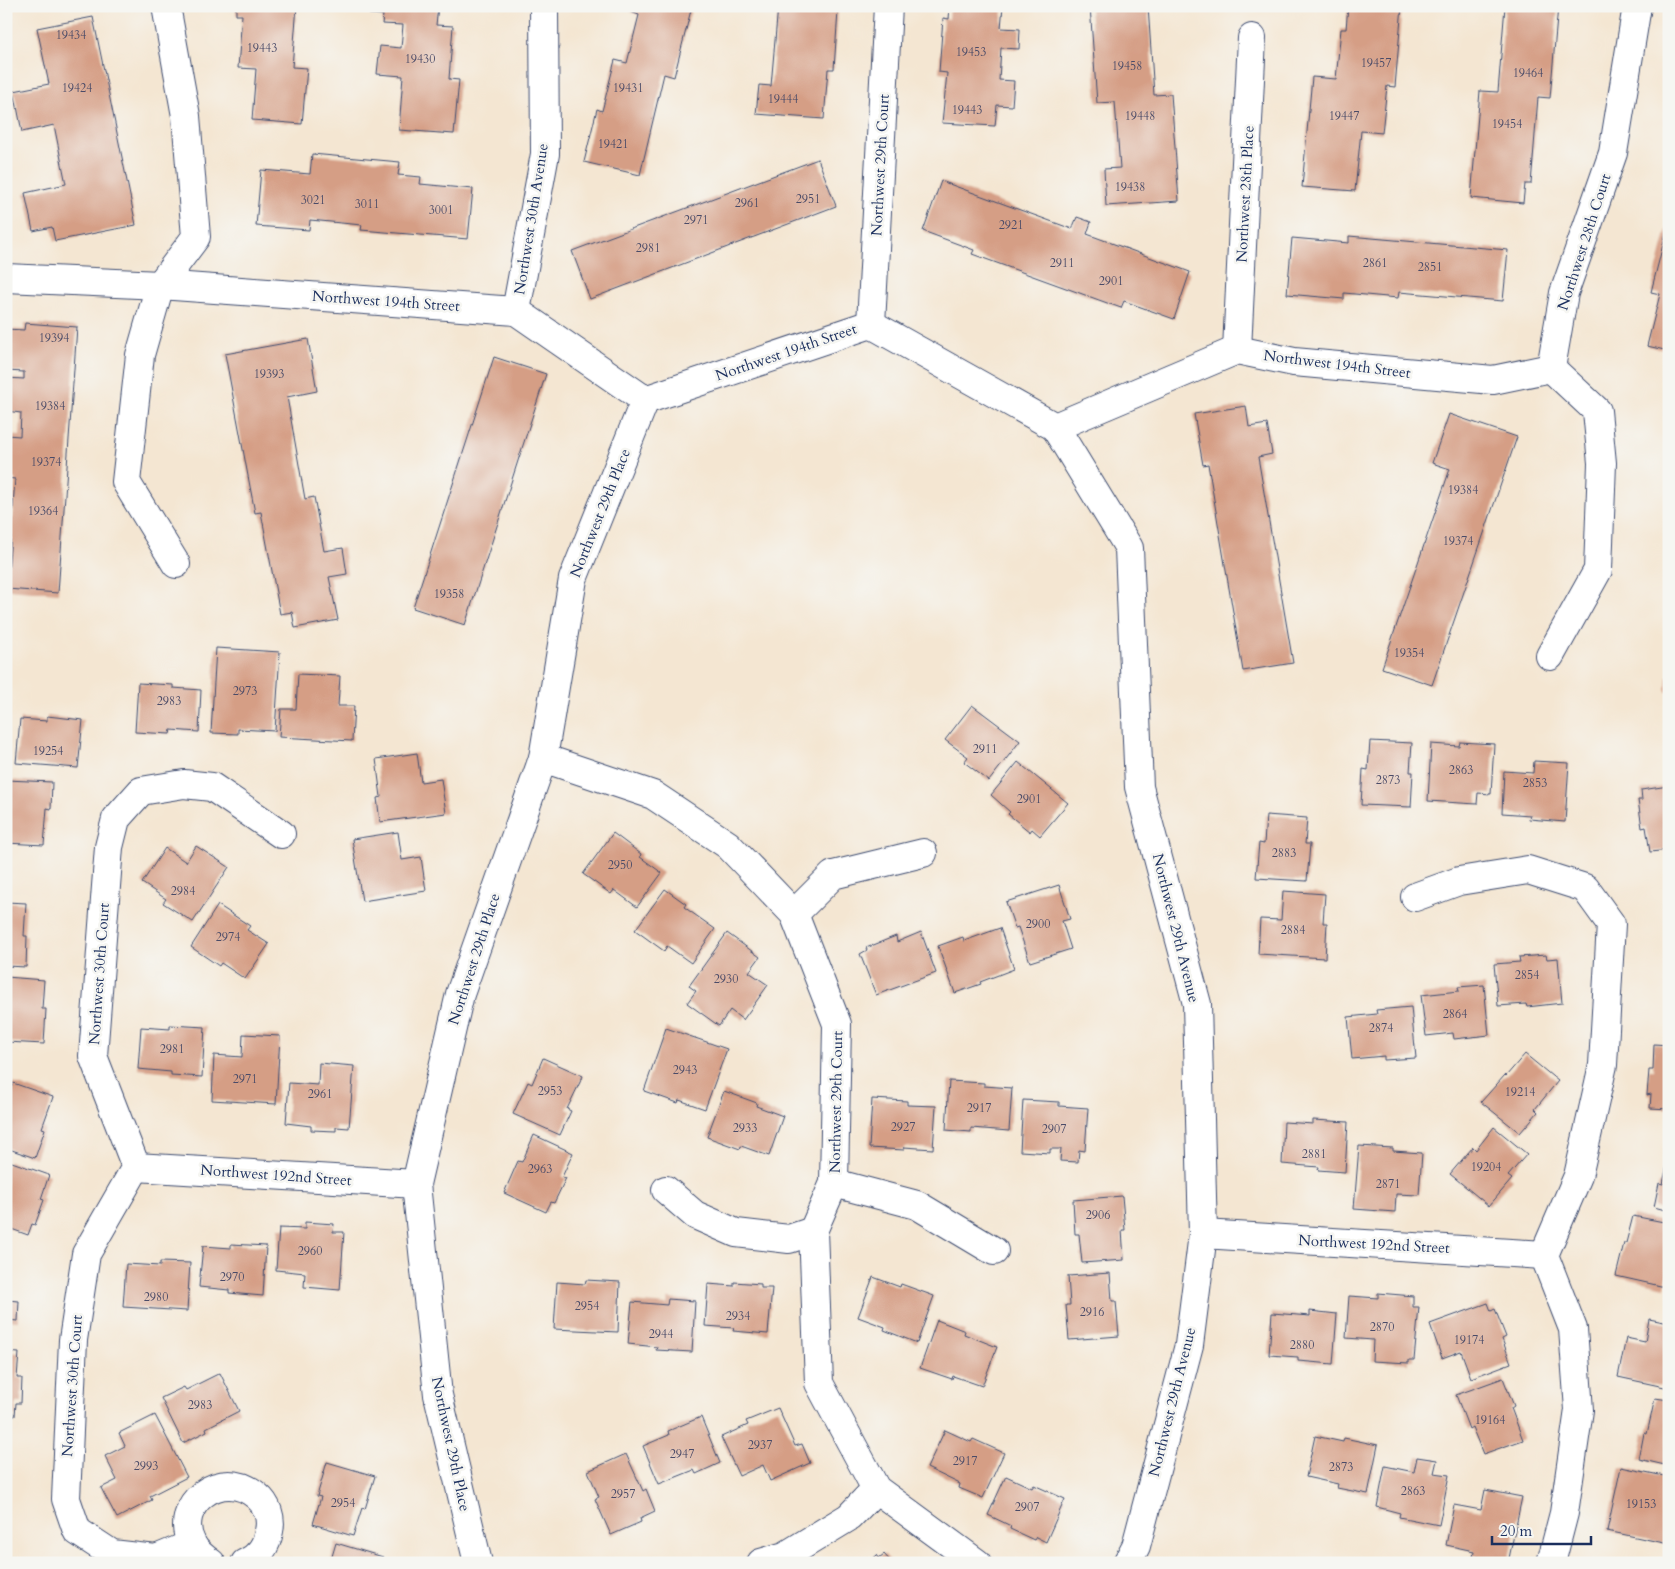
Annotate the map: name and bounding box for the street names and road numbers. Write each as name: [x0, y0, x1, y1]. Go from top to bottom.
street label: Northwest 29th Court: [866, 93, 894, 237]
street label: Northwest 28th Place: [1231, 125, 1259, 263]
street label: Northwest 30th Avenue: [509, 142, 553, 296]
street label: Northwest 28th Court: [1552, 171, 1616, 313]
street label: Northwest 194th Street: [311, 286, 461, 316]
street label: Northwest 194th Street: [713, 318, 860, 386]
street label: Northwest 194th Street: [1262, 345, 1412, 383]
street label: Northwest 29th Place: [565, 445, 635, 580]
street label: Northwest 29th Avenue: [1148, 851, 1204, 1005]
street label: Northwest 29th Place: [443, 891, 505, 1027]
street label: Northwest 30th Court: [84, 902, 114, 1046]
street label: Northwest 29th Court: [825, 1030, 847, 1173]
street label: Northwest 192nd Street: [200, 1160, 353, 1190]
street label: Northwest 192nd Street: [1298, 1230, 1451, 1258]
street label: Northwest 30th Court: [57, 1314, 87, 1458]
street label: Northwest 29th Avenue: [1144, 1325, 1200, 1479]
street label: Northwest 29th Place: [427, 1375, 475, 1513]

